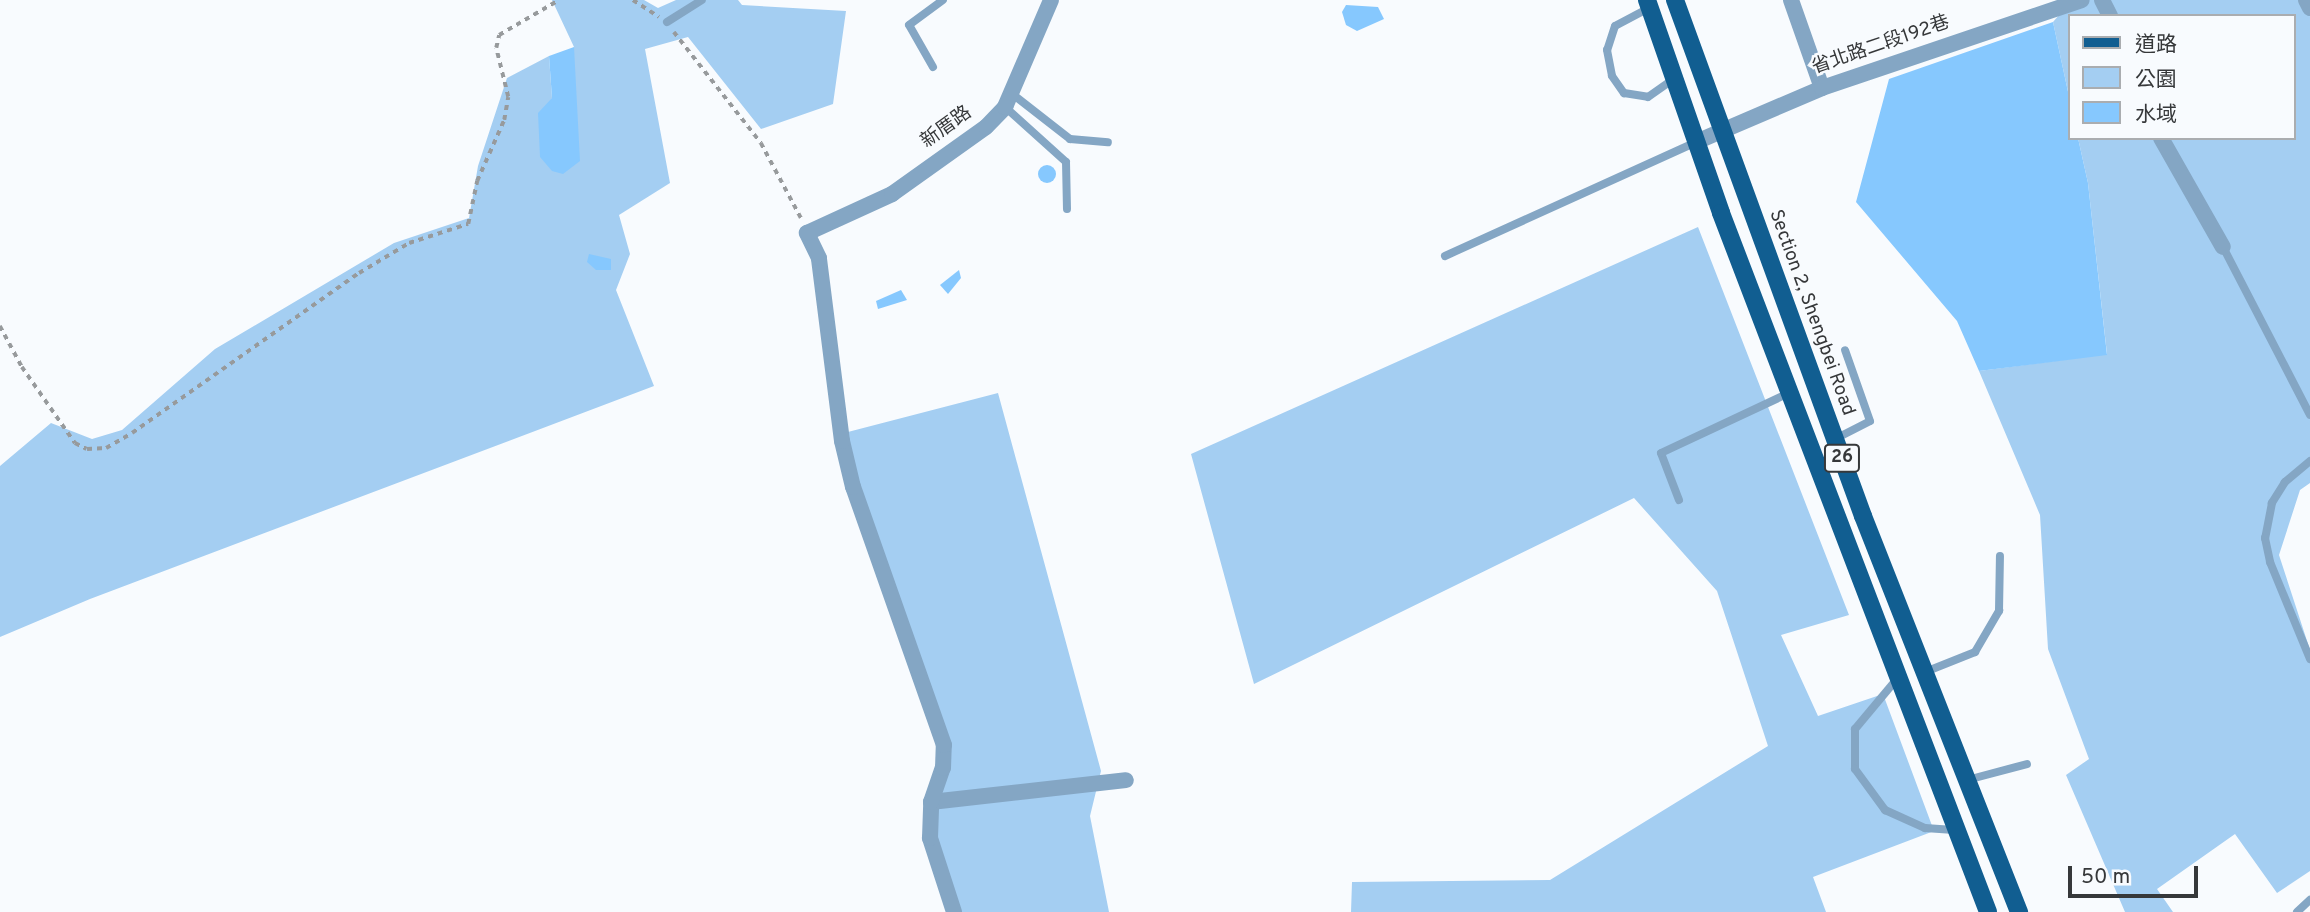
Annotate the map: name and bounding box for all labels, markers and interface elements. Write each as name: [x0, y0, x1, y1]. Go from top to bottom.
street label: 省北路二段192巷: [1809, 12, 1953, 80]
legend: [2068, 14, 2296, 140]
text: 道路: [2135, 32, 2177, 59]
text: 公園: [2135, 67, 2177, 94]
street label: 新厝路: [917, 102, 977, 154]
text: 水域: [2135, 102, 2177, 129]
street label: Section 2, Shengbei Road: [1763, 207, 1859, 419]
road number: 26: [1823, 444, 1861, 472]
scale bar: [2072, 852, 2202, 896]
text: 50 m: [2081, 864, 2130, 891]

